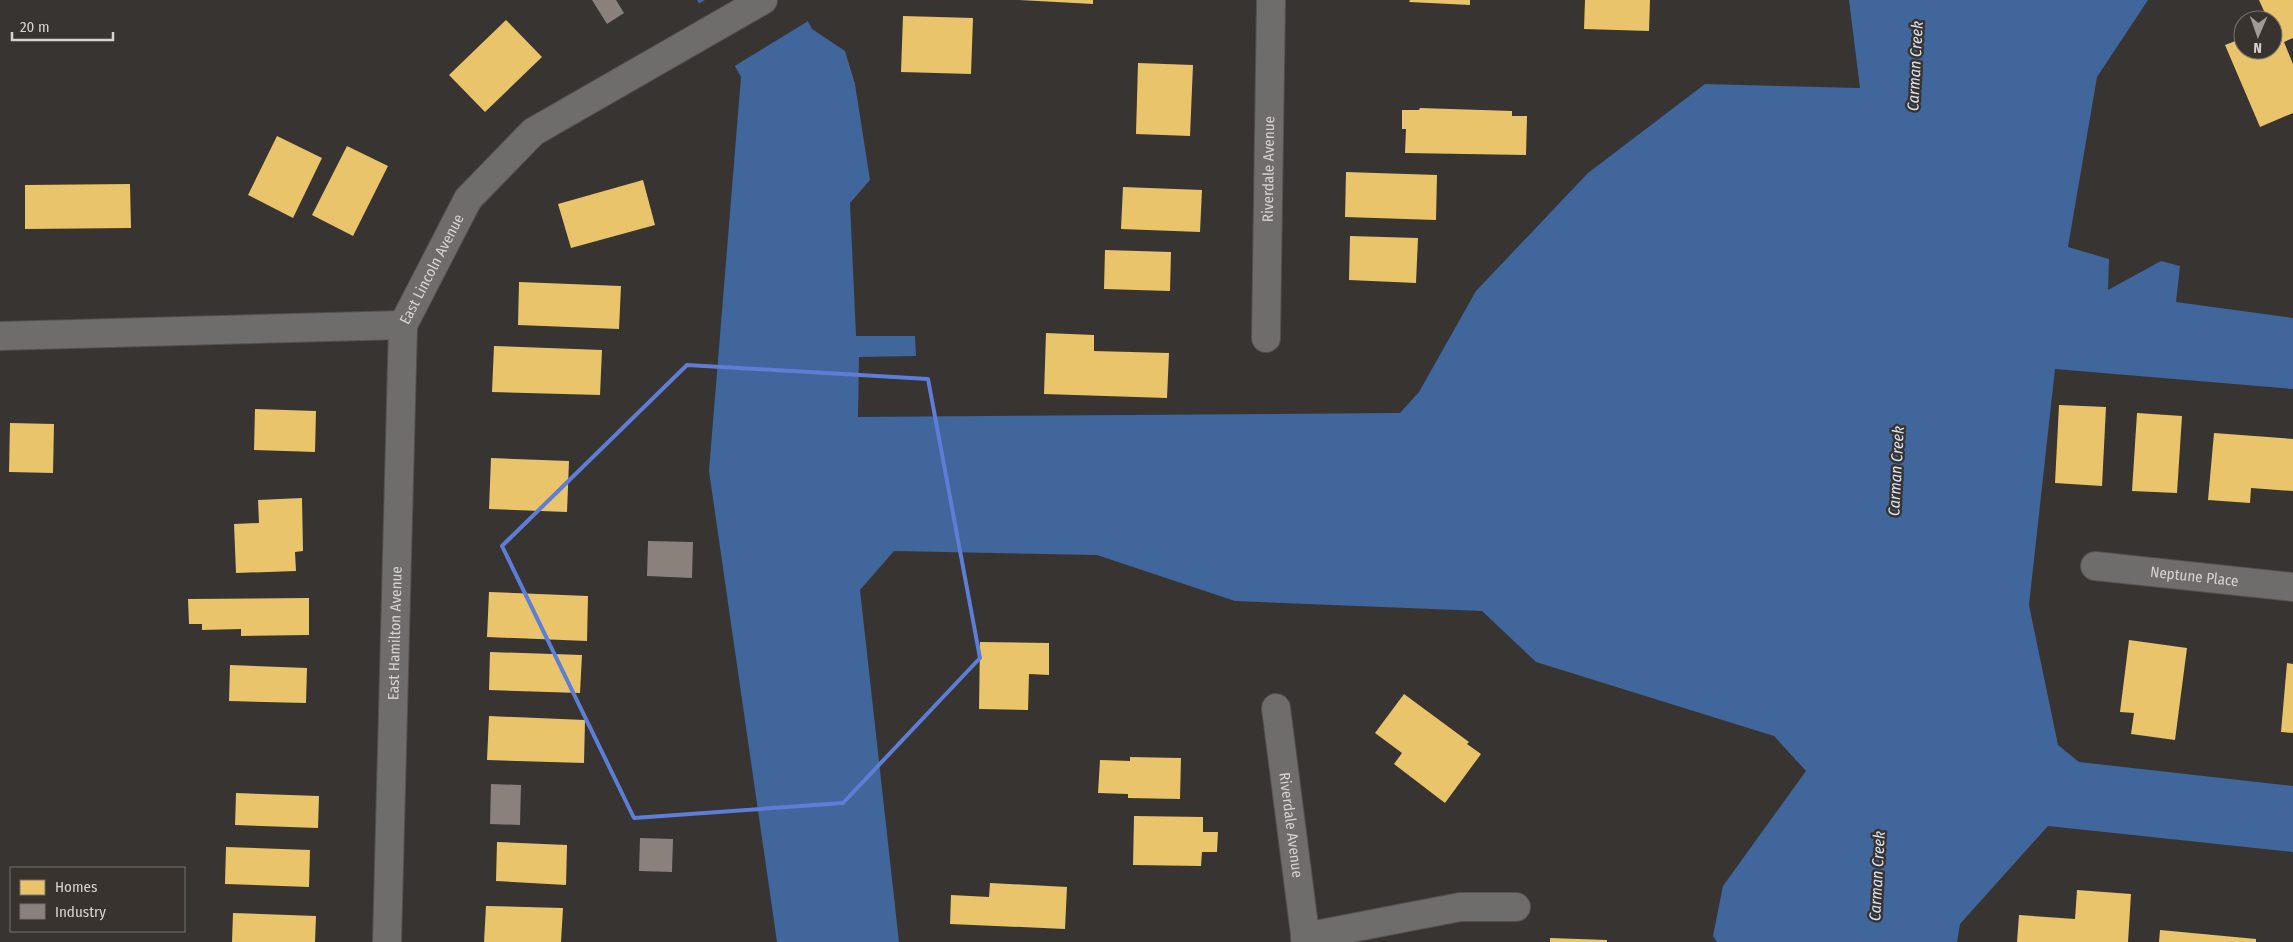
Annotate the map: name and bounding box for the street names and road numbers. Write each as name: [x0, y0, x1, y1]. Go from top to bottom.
street label: Riverdale Avenue: [1259, 116, 1278, 222]
street label: East Lincoln Avenue: [396, 211, 468, 327]
street label: Neptune Place: [2149, 563, 2239, 590]
street label: East Hamilton Avenue: [384, 566, 406, 700]
street label: Riverdale Avenue: [1275, 771, 1307, 879]

